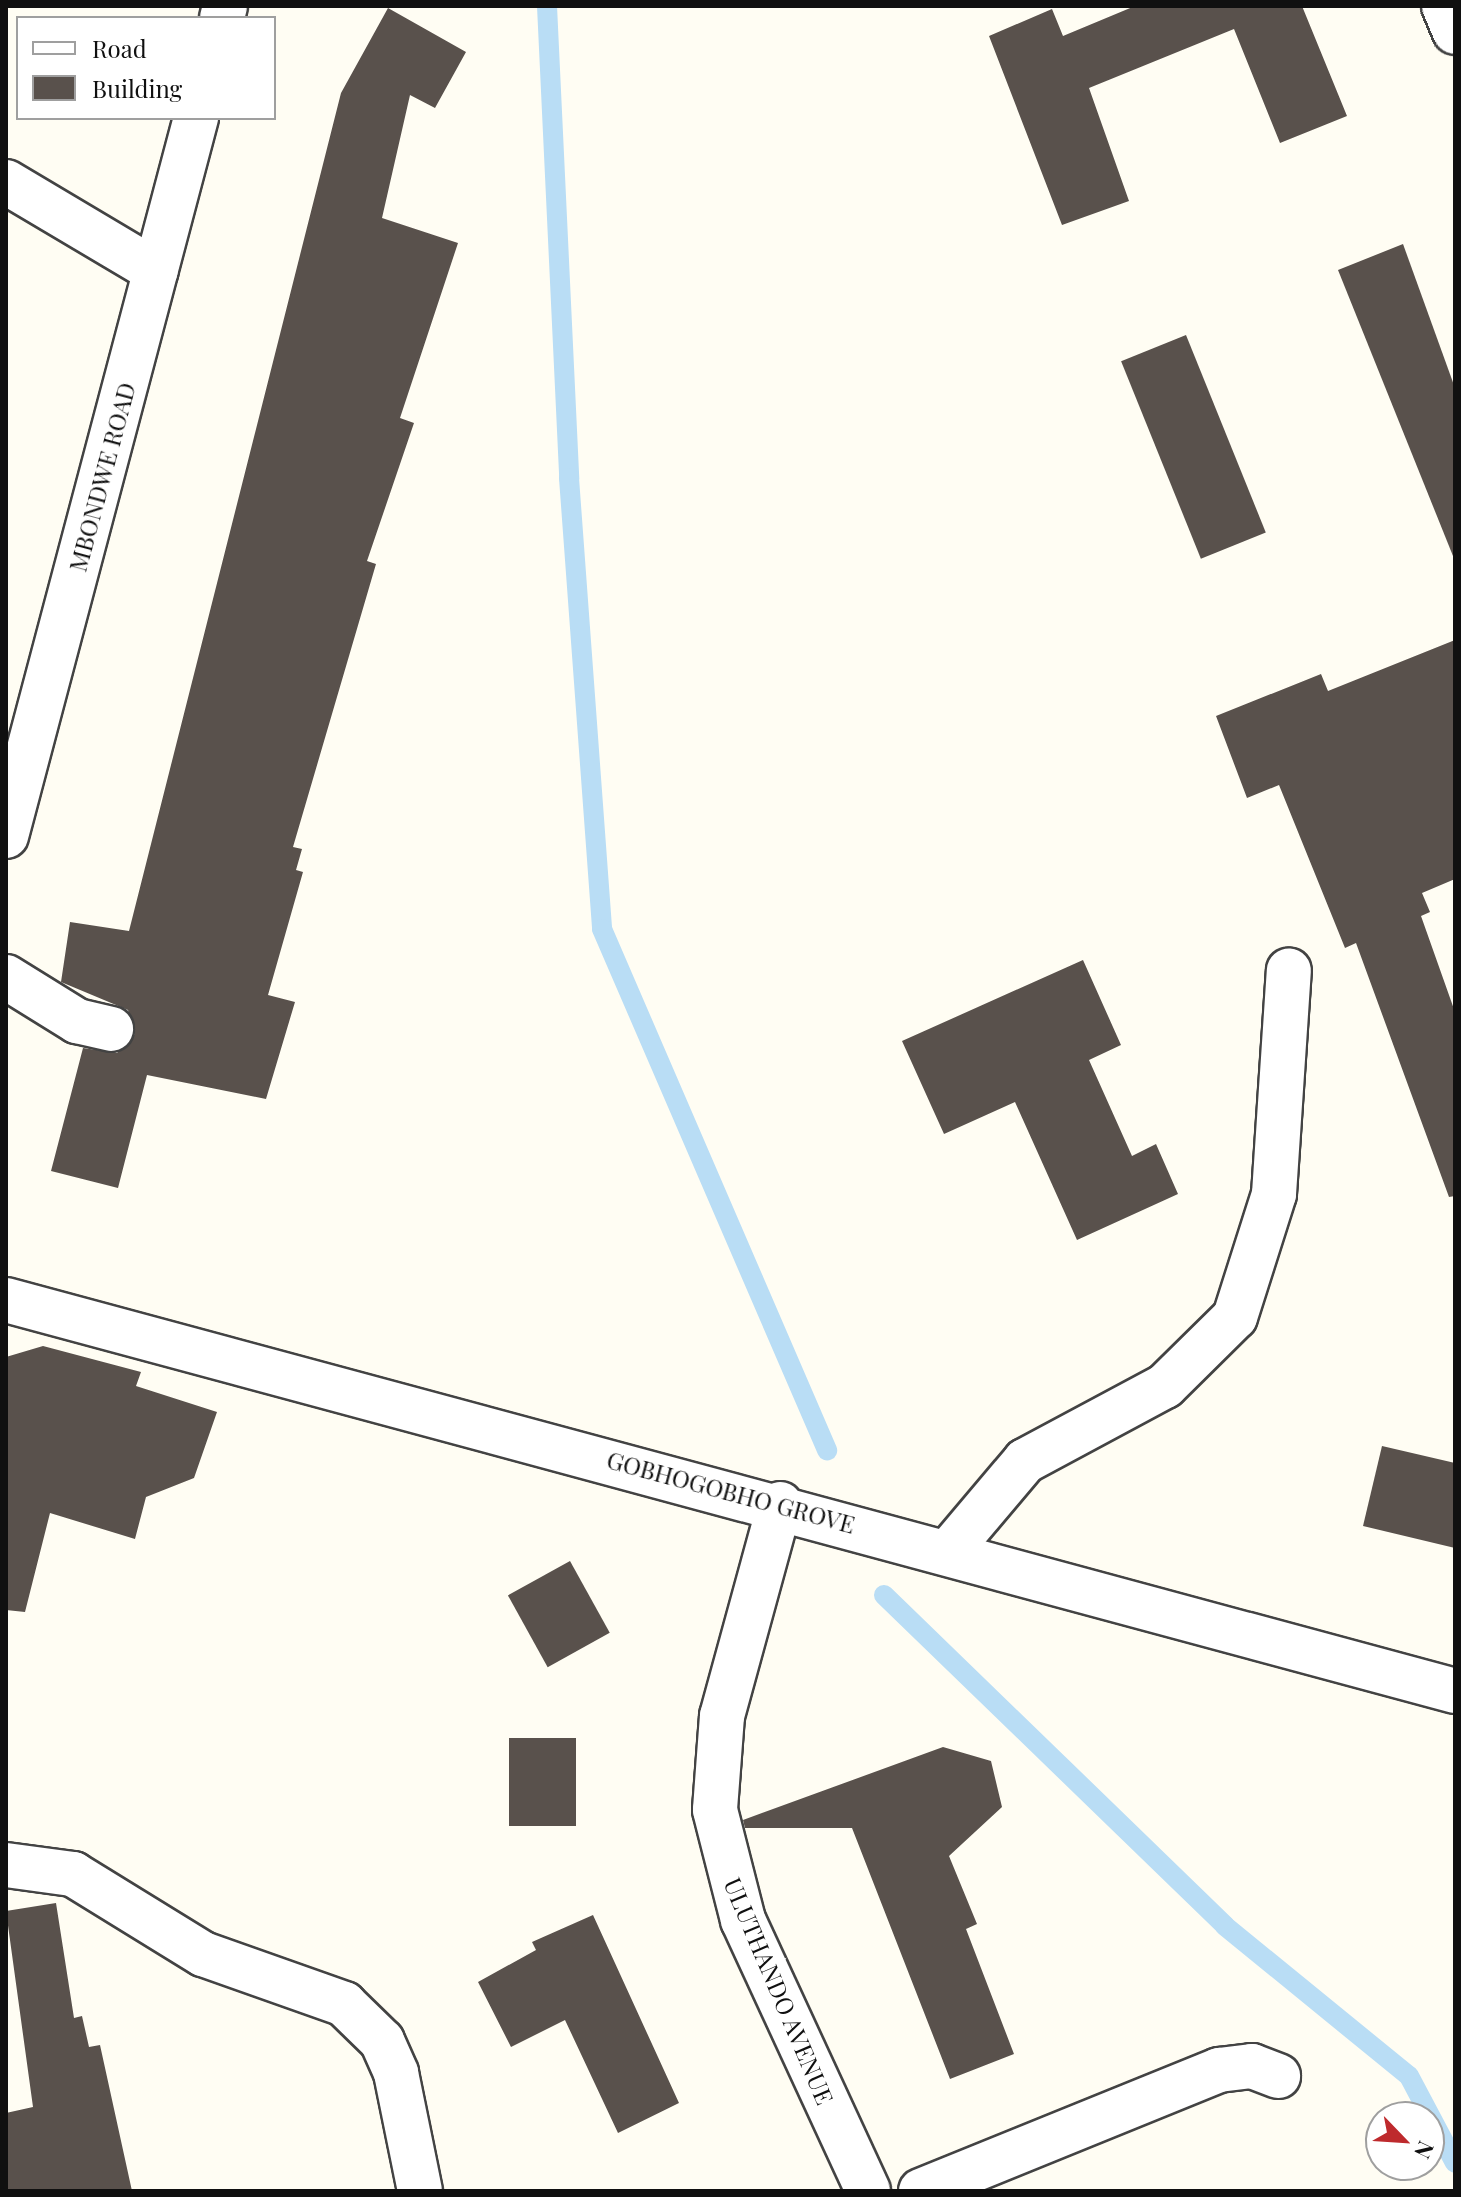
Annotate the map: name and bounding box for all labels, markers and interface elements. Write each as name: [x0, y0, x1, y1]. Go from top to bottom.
legend: [16, 16, 276, 120]
text: Road: [92, 32, 147, 64]
text: Building: [92, 72, 182, 104]
street label: MBONDWE ROAD: [63, 379, 141, 575]
street label: GOBHOGOBHO GROVE: [604, 1445, 858, 1539]
street label: ULUTHANDO AVENUE: [718, 1873, 840, 2109]
north arrow: [1365, 2101, 1445, 2181]
text: N: [1408, 2137, 1442, 2164]

